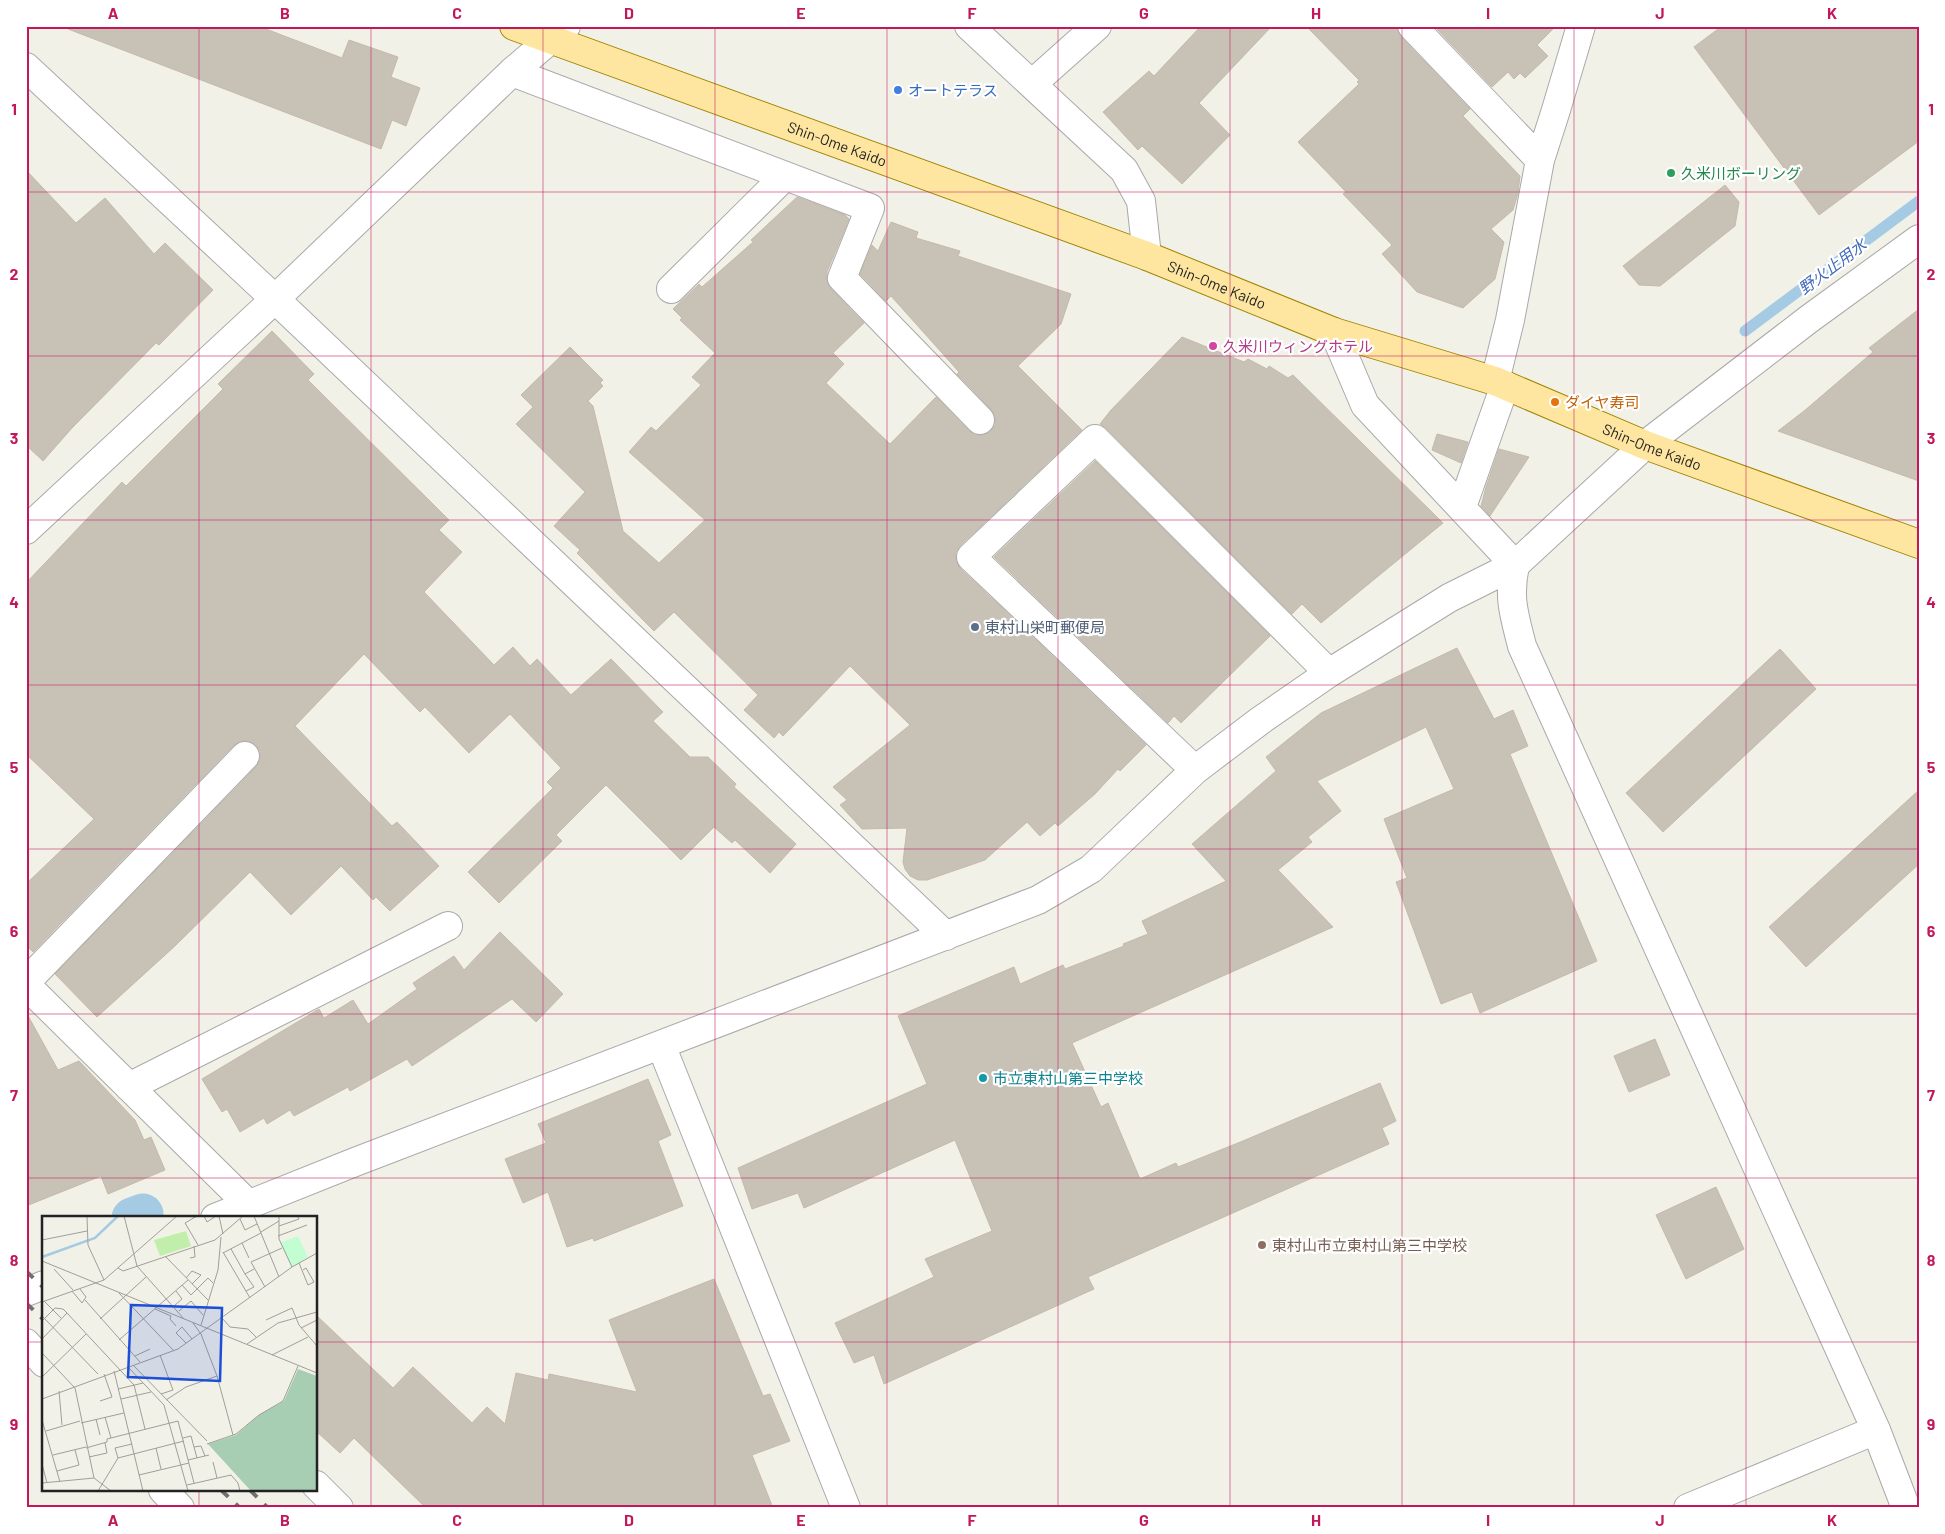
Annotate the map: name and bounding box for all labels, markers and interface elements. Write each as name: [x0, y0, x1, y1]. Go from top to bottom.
text: A: [108, 3, 119, 22]
text: B: [280, 3, 290, 22]
text: C: [452, 3, 462, 22]
text: D: [624, 3, 634, 22]
text: E: [796, 3, 806, 22]
text: F: [968, 3, 977, 22]
text: G: [1139, 3, 1149, 22]
text: H: [1311, 3, 1321, 22]
text: I: [1486, 3, 1490, 22]
text: J: [1655, 3, 1665, 22]
text: K: [1827, 3, 1837, 22]
place label: オートテラス: [908, 81, 998, 99]
marker: オートテラス: [892, 84, 904, 96]
text: 1: [11, 99, 17, 118]
text: 1: [1928, 99, 1934, 118]
street label: Shin-Ome Kaido: [785, 117, 889, 170]
place label: 久米川ボーリング: [1681, 164, 1801, 182]
marker: 久米川ボーリング: [1665, 167, 1677, 179]
water label: 野火止用水: [1794, 233, 1871, 298]
street label: Shin-Ome Kaido: [1165, 256, 1269, 312]
text: 2: [10, 264, 19, 283]
text: 2: [1927, 264, 1936, 283]
place label: 久米川ウィングホテル: [1223, 337, 1373, 355]
marker: 久米川ウィングホテル: [1207, 340, 1219, 352]
place label: ダイヤ寿司: [1565, 393, 1640, 411]
marker: ダイヤ寿司: [1549, 396, 1561, 408]
street label: Shin-Ome Kaido: [1600, 419, 1704, 474]
text: 3: [10, 428, 18, 447]
text: 3: [1927, 428, 1935, 447]
text: 4: [9, 592, 19, 611]
text: 4: [1926, 592, 1936, 611]
place label: 東村山栄町郵便局: [985, 618, 1105, 636]
marker: 東村山栄町郵便局: [969, 621, 981, 633]
text: 5: [10, 757, 19, 776]
text: 5: [1927, 757, 1936, 776]
text: 6: [10, 921, 19, 940]
text: 6: [1927, 921, 1936, 940]
place label: 市立東村山第三中学校: [993, 1069, 1143, 1087]
marker: 市立東村山第三中学校: [977, 1072, 989, 1084]
text: 7: [10, 1085, 18, 1104]
text: 7: [1927, 1085, 1935, 1104]
inset map: [42, 1216, 318, 1492]
place label: 東村山市立東村山第三中学校: [1272, 1236, 1467, 1254]
marker: 東村山市立東村山第三中学校: [1256, 1239, 1268, 1251]
text: 8: [10, 1250, 19, 1269]
text: 8: [1927, 1250, 1936, 1269]
text: 9: [10, 1414, 18, 1433]
text: 9: [1927, 1414, 1935, 1433]
text: A: [108, 1510, 119, 1529]
text: B: [280, 1510, 290, 1529]
text: C: [452, 1510, 462, 1529]
text: D: [624, 1510, 634, 1529]
text: E: [796, 1510, 806, 1529]
text: F: [968, 1510, 977, 1529]
text: G: [1139, 1510, 1149, 1529]
text: H: [1311, 1510, 1321, 1529]
text: I: [1486, 1510, 1490, 1529]
text: J: [1655, 1510, 1665, 1529]
text: K: [1827, 1510, 1837, 1529]

